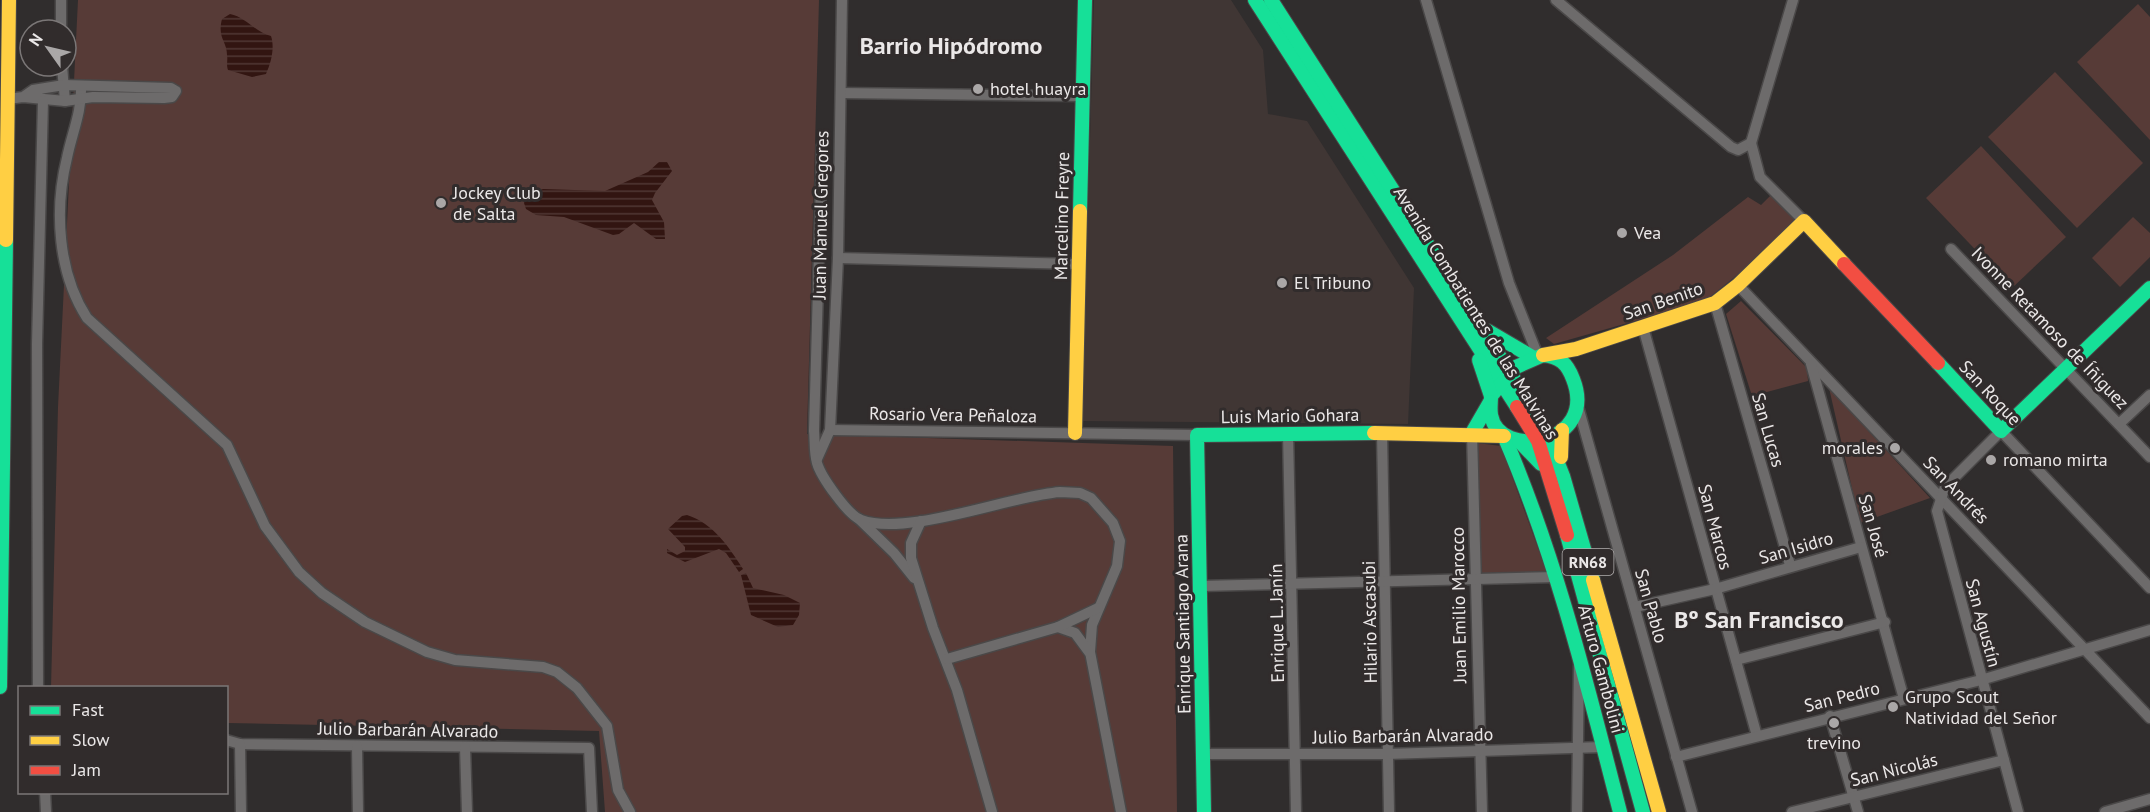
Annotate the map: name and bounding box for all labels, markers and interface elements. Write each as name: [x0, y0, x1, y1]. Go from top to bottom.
north arrow: [18, 18, 78, 78]
text: N: [24, 30, 47, 50]
district label: Barrio Hipódromo: [860, 30, 1042, 61]
place label: hotel huayra: [990, 77, 1087, 100]
marker: hotel huayra: [971, 82, 985, 96]
street label: Juan Manuel Gregores: [808, 130, 833, 301]
street label: Marcelino Freyre: [1049, 152, 1074, 280]
place label: Jockey Club de Salta: [452, 181, 541, 225]
street label: Avenida Combatientes de las Malvinas: [1389, 182, 1564, 443]
marker: Jockey Club de Salta: [434, 196, 448, 210]
place label: Vea: [1633, 221, 1661, 244]
marker: Vea: [1615, 226, 1629, 240]
street label: Ivonne Retamoso de Íñiguez: [1967, 242, 2134, 414]
place label: El Tribuno: [1294, 271, 1371, 294]
marker: El Tribuno: [1275, 276, 1289, 290]
street label: San Benito: [1620, 276, 1706, 325]
street label: San Roque: [1954, 355, 2026, 430]
street label: San Lucas: [1747, 390, 1790, 470]
street label: Rosario Vera Peñaloza: [869, 402, 1037, 427]
street label: Luis Mario Gohara: [1220, 403, 1360, 428]
place label: morales: [1822, 436, 1883, 459]
marker: morales: [1888, 441, 1902, 455]
place label: romano mirta: [2003, 448, 2108, 471]
street label: San Andrés: [1918, 451, 1994, 528]
marker: romano mirta: [1984, 453, 1998, 467]
street label: San Marcos: [1693, 482, 1738, 572]
street label: San José: [1854, 492, 1893, 560]
street label: San Isidro: [1756, 526, 1836, 569]
street label: Juan Emilio Marocco: [1446, 527, 1471, 684]
street label: Enrique Santiago Arana: [1169, 534, 1196, 714]
road number: RN68: [1562, 549, 1614, 575]
street label: Hilario Ascasubi: [1357, 560, 1382, 684]
street label: Enrique L. Janín: [1264, 563, 1289, 683]
street label: San Pablo: [1630, 566, 1673, 646]
street label: San Agustín: [1961, 576, 2006, 670]
street label: Arturo Gambolini: [1573, 602, 1630, 736]
district label: Bº San Francisco: [1674, 604, 1844, 635]
street label: San Pedro: [1802, 676, 1882, 717]
place label: Grupo Scout Natividad del Señor: [1905, 685, 2057, 729]
legend: [18, 686, 228, 794]
text: Fast: [72, 698, 104, 721]
marker: Grupo Scout Natividad del Señor: [1886, 700, 1900, 714]
street label: Julio Barbarán Alvarado: [317, 716, 498, 743]
marker: trevino: [1827, 716, 1841, 730]
street label: Julio Barbarán Alvarado: [1312, 722, 1493, 749]
text: Slow: [72, 728, 110, 751]
place label: trevino: [1807, 731, 1861, 754]
street label: San Nicolás: [1848, 748, 1940, 791]
text: Jam: [71, 758, 101, 781]

